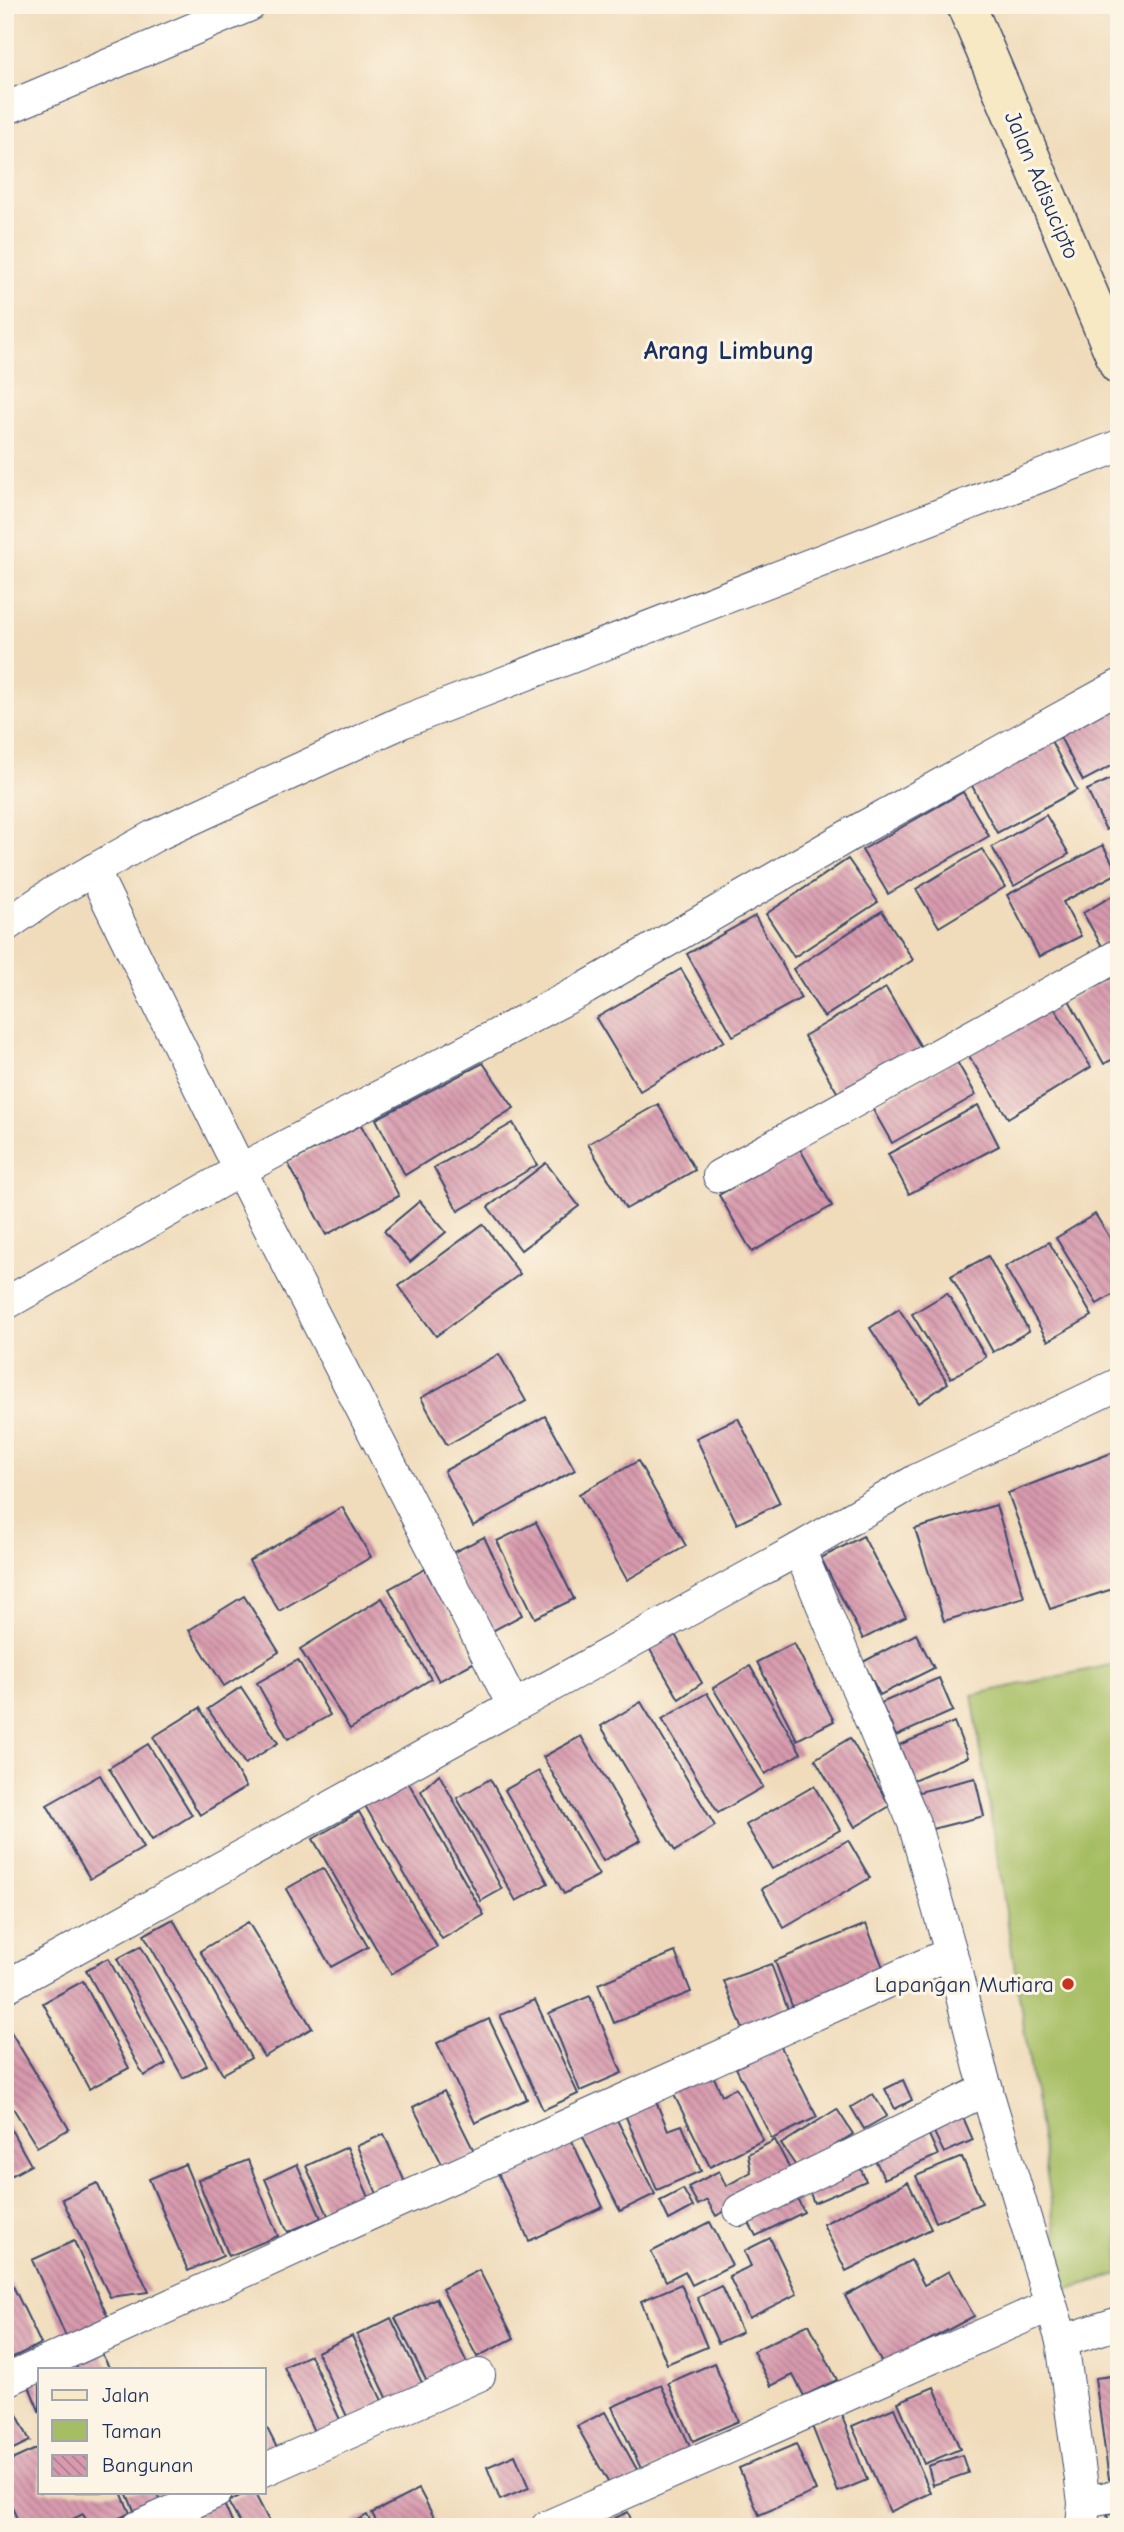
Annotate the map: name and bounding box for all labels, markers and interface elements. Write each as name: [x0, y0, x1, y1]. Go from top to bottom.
street label: Jalan Adisucipto: [999, 107, 1085, 263]
district label: Arang Limbung: [644, 336, 814, 366]
place label: Lapangan Mutiara: [875, 1971, 1054, 1998]
marker: Lapangan Mutiara: [1060, 1976, 1076, 1992]
legend: [38, 2368, 266, 2494]
text: Jalan: [102, 2383, 149, 2407]
text: Taman: [102, 2419, 162, 2443]
text: Bangunan: [102, 2453, 193, 2477]

